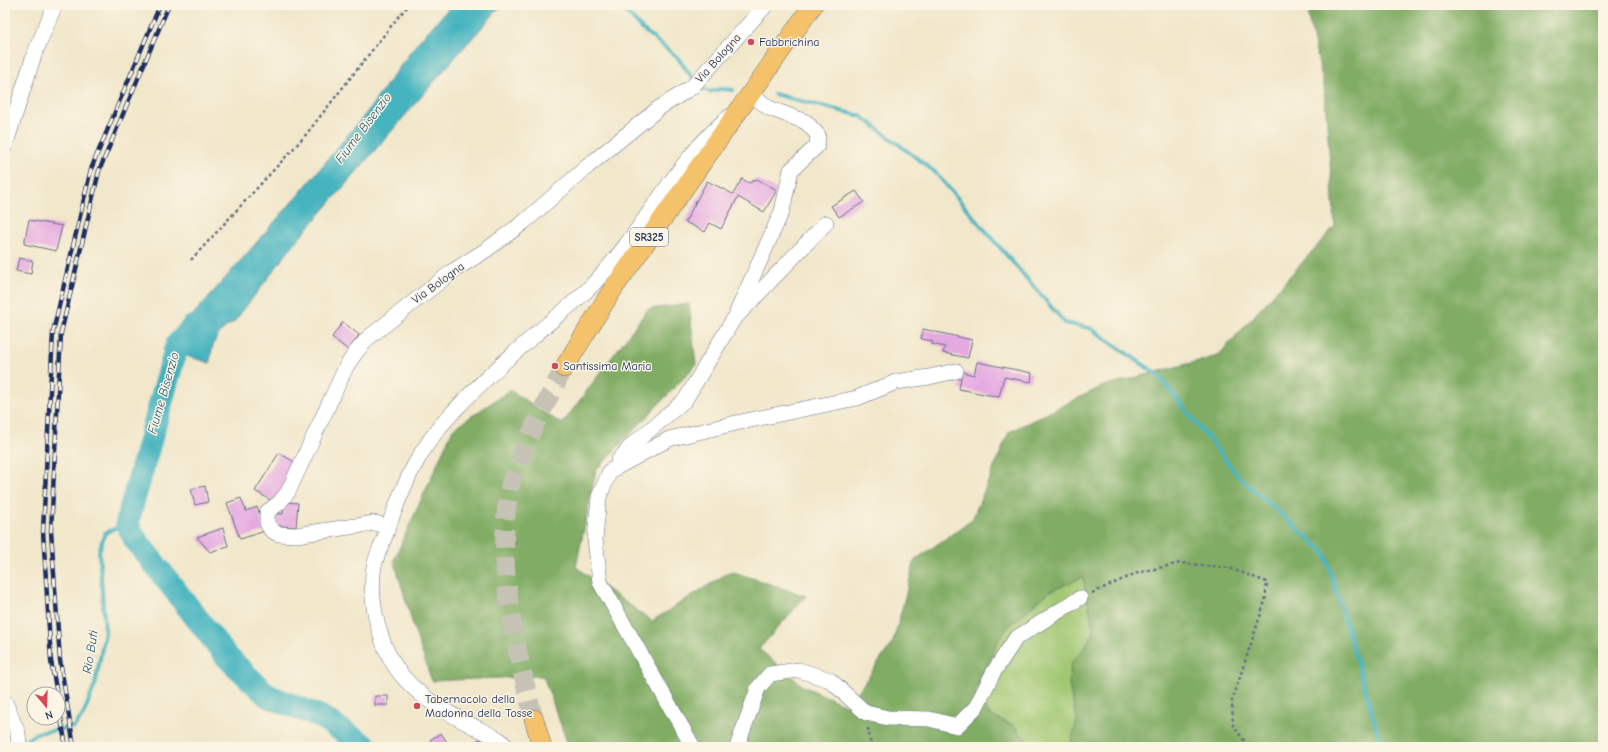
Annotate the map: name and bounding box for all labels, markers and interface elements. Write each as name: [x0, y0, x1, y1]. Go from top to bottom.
street label: Via Bologna: [692, 31, 744, 85]
place label: Fabbrichina: [759, 35, 820, 49]
marker: Fabbrichina: [746, 37, 756, 47]
water label: Fiume Bisenzio: [332, 90, 394, 166]
road number: SR325: [630, 228, 668, 246]
street label: Via Bologna: [409, 259, 467, 307]
water label: Fiume Bisenzio: [144, 350, 182, 436]
place label: Santissima Maria: [563, 359, 651, 373]
marker: Santissima Maria: [550, 361, 560, 371]
water label: Rio Buti: [79, 628, 101, 675]
north arrow: [26, 686, 66, 726]
place label: Tabernacolo della Madonna della Tosse: [425, 692, 533, 720]
marker: Tabernacolo della Madonna della Tosse: [412, 701, 422, 711]
text: N: [44, 708, 55, 722]

